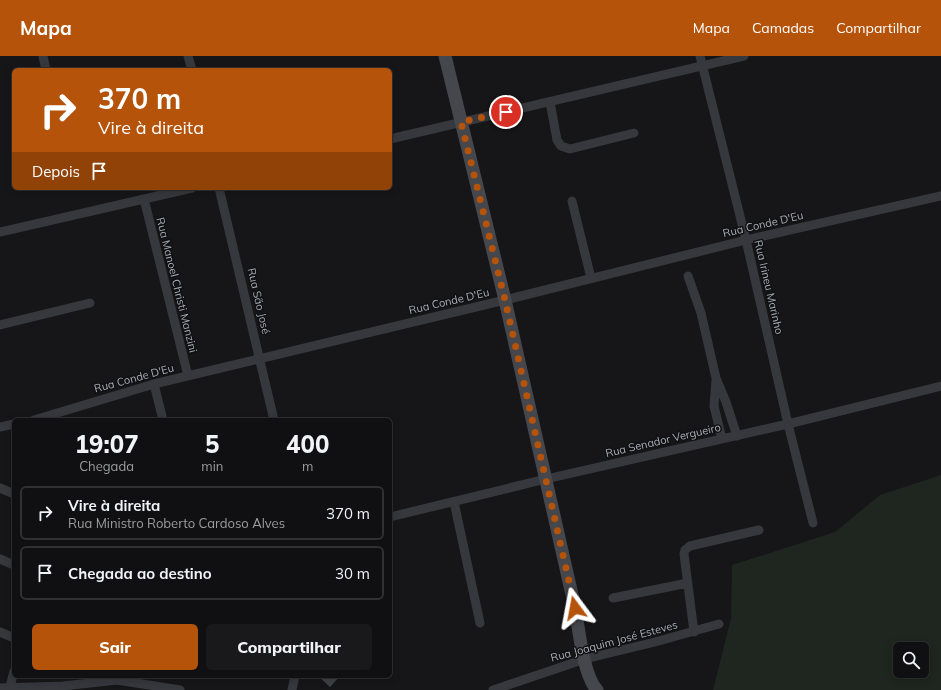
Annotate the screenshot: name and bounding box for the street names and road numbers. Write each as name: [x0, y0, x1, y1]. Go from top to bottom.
street label: Rua Conde D'Eu: [721, 208, 805, 240]
street label: Rua Manoel Christi Manzini: [153, 216, 201, 354]
street label: Rua Irineu Marinho: [751, 238, 787, 336]
street label: Rua São José: [245, 267, 273, 335]
street label: Rua Conde D'Eu: [407, 285, 491, 317]
street label: Rua Conde D'Eu: [92, 361, 176, 395]
street label: Rua Senador Vergueiro: [604, 420, 722, 460]
street label: Rua Joaquim José Esteves: [549, 617, 679, 665]

